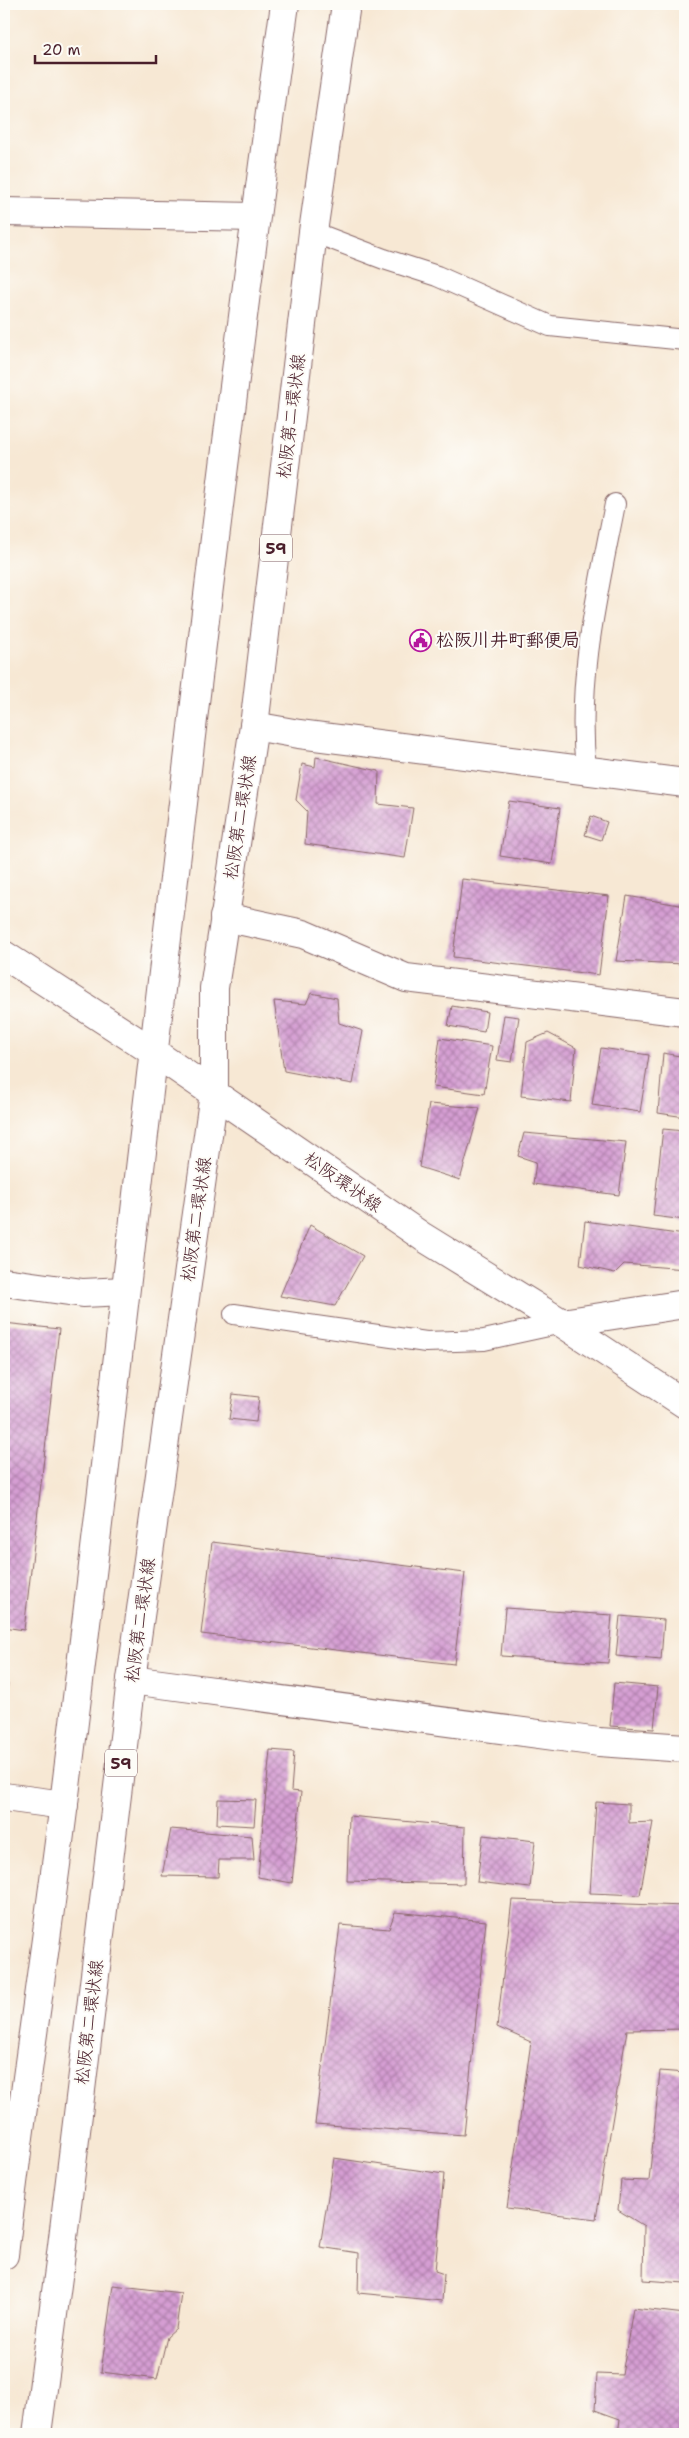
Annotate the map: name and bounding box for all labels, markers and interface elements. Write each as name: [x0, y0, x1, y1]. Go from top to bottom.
scale bar: [35, 32, 156, 64]
text: 20 m: [42, 40, 81, 60]
street label: 松阪第二環状線: [271, 352, 311, 480]
road number: 59: [260, 534, 292, 562]
public building icon: 松阪川井町郵便局: [408, 628, 432, 652]
place label: 松阪川井町郵便局: [436, 628, 580, 652]
street label: 松阪第二環状線: [218, 753, 262, 881]
street label: 松阪環状線: [299, 1146, 387, 1218]
street label: 松阪第二環状線: [175, 1155, 217, 1283]
street label: 松阪第二環状線: [119, 1556, 161, 1684]
road number: 59: [105, 1750, 137, 1776]
street label: 松阪第二環状線: [69, 1958, 109, 2086]

